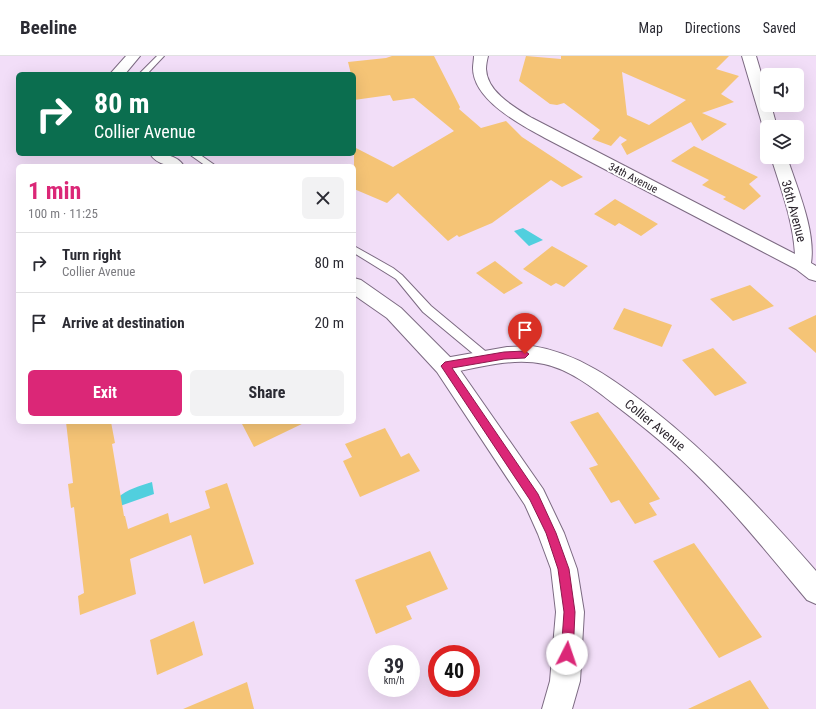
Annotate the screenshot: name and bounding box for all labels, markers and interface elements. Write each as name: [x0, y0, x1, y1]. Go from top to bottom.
text: Beeline: [20, 16, 77, 39]
text: Map: [639, 20, 663, 36]
text: Directions: [685, 20, 741, 36]
text: Saved: [763, 20, 796, 36]
map controls: [760, 68, 804, 164]
button: sound: [760, 68, 804, 112]
text: 80 m: [94, 87, 150, 120]
icon: right: [28, 88, 80, 140]
button: layers: [760, 120, 804, 164]
text: Collier Avenue: [94, 121, 196, 142]
street label: 34th Avenue: [606, 160, 660, 196]
text: 1 min: [28, 177, 81, 205]
button: close: [302, 177, 344, 219]
street label: 36th Avenue: [779, 178, 809, 244]
text: 100 m · 11:25: [28, 206, 98, 221]
text: Turn right: [62, 246, 121, 264]
icon: right: [28, 252, 50, 274]
text: 80 m: [314, 254, 344, 272]
text: Collier Avenue: [62, 264, 135, 279]
icon: arrive: [28, 312, 50, 334]
pin: [508, 313, 542, 354]
text: Arrive at destination: [62, 314, 185, 332]
text: 20 m: [314, 314, 344, 332]
icon: arrive: [514, 319, 536, 341]
button: Exit: [28, 370, 182, 416]
button: Share: [190, 370, 344, 416]
street label: Collier Avenue: [622, 396, 688, 454]
position arrow: [546, 633, 588, 675]
speed limit sign: 40: [428, 645, 480, 697]
text: 39: [384, 654, 404, 678]
text: km/h: [384, 675, 404, 686]

